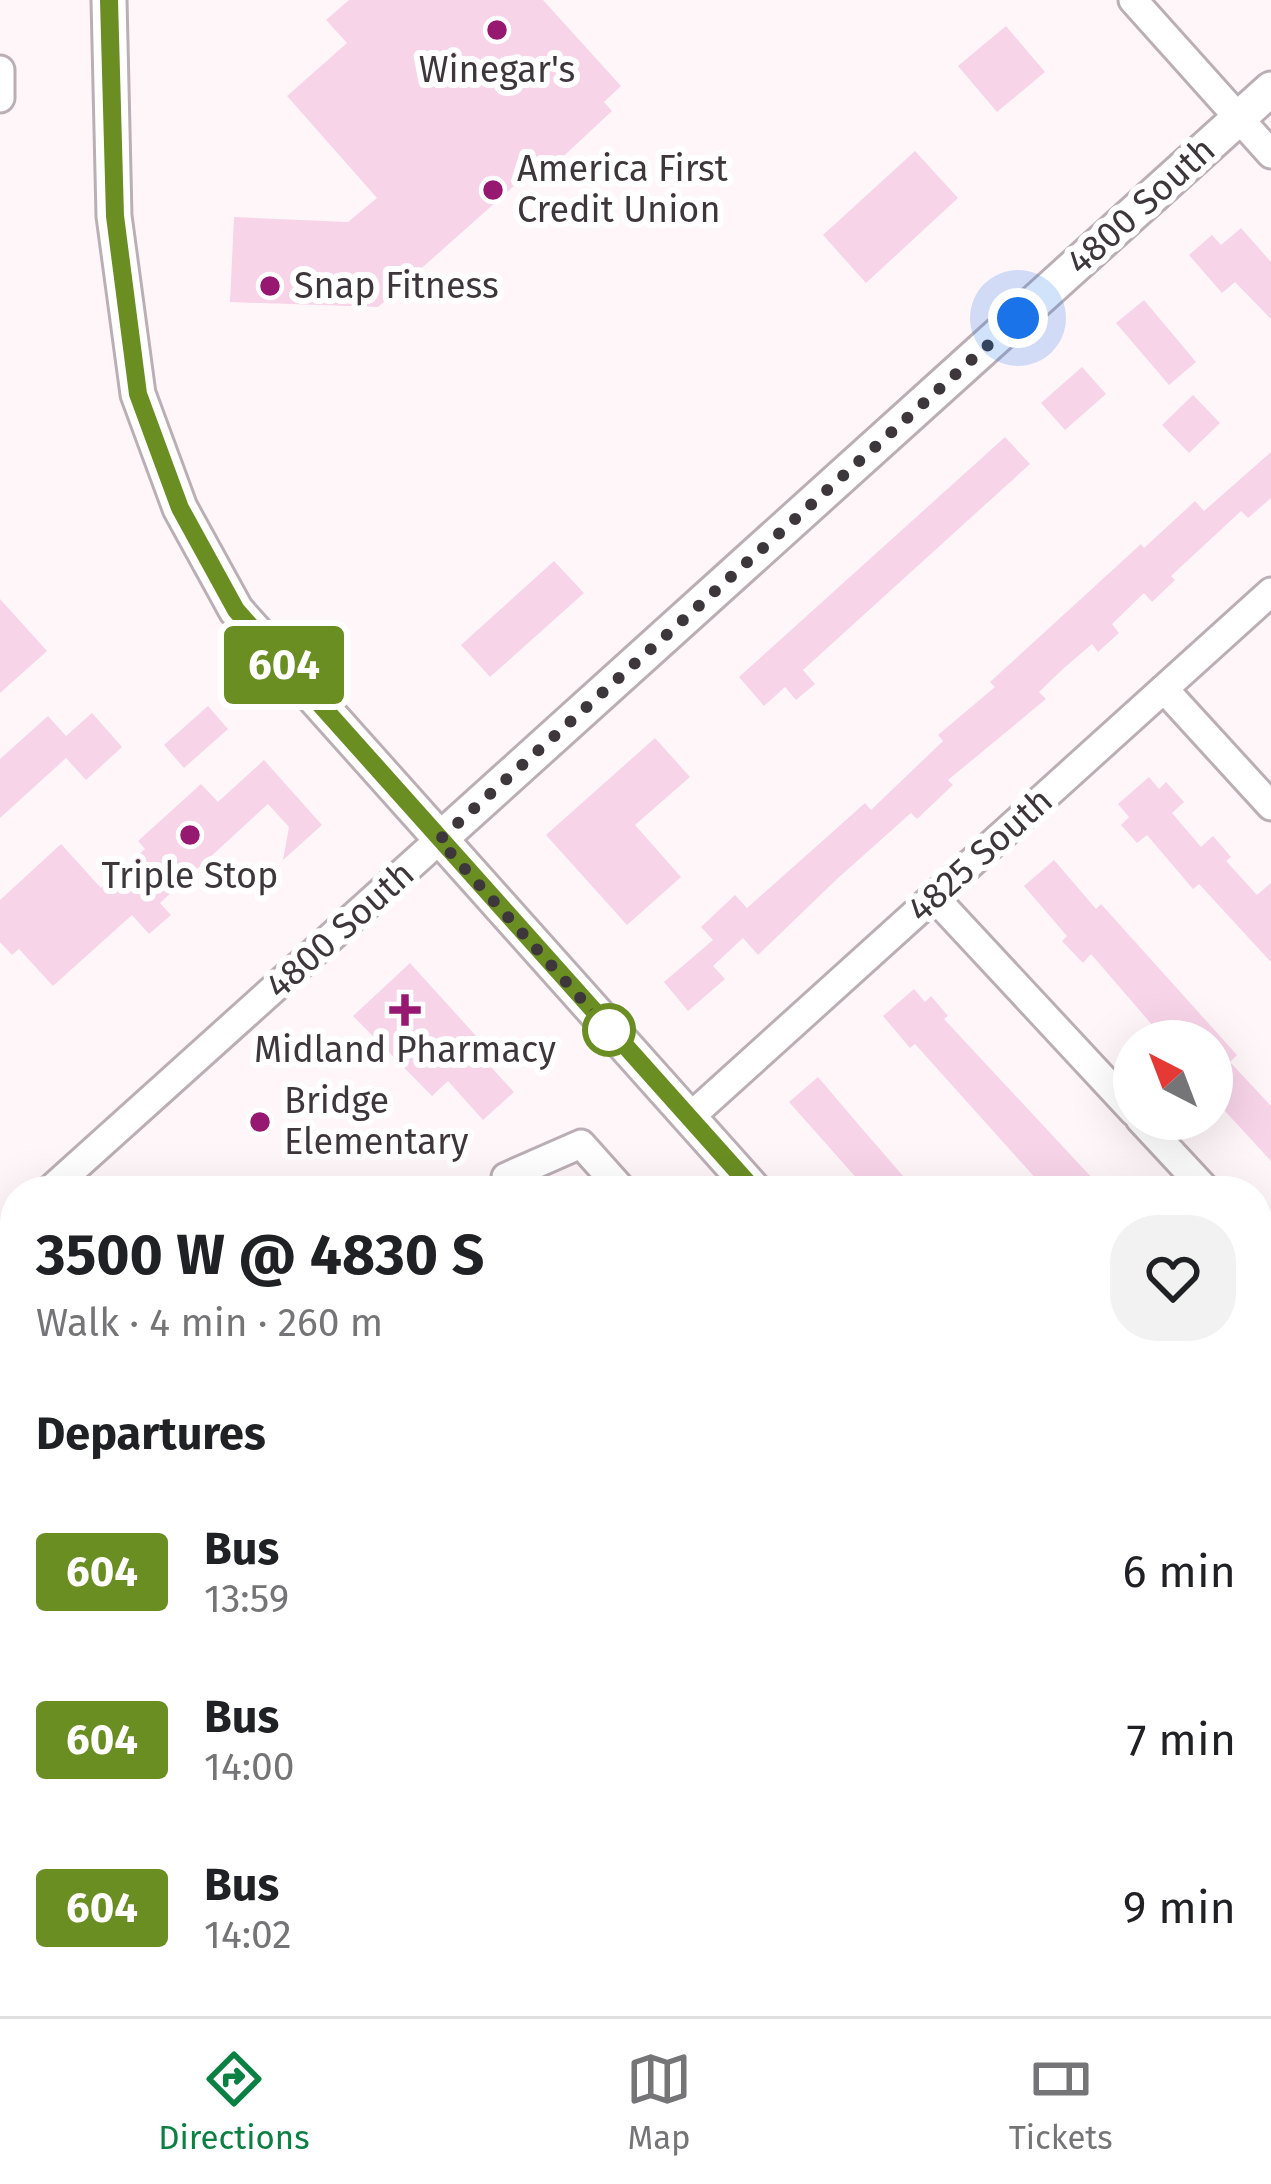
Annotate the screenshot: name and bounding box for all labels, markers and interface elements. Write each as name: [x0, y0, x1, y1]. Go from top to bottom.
marker: Winegar's: [484, 17, 510, 43]
place label: Winegar's: [419, 48, 575, 92]
street label: 4800 South: [1058, 128, 1224, 284]
place label: America First Credit Union: [517, 147, 728, 232]
marker: America First Credit Union: [480, 177, 506, 203]
place label: Snap Fitness: [294, 264, 499, 308]
marker: Snap Fitness: [257, 273, 283, 299]
your location: [988, 288, 1048, 348]
line badge: 604: [215, 626, 353, 704]
text: 604: [248, 640, 320, 690]
street label: 4825 South: [899, 779, 1061, 931]
marker: Triple Stop: [177, 822, 203, 848]
street label: 4800 South: [257, 852, 423, 1008]
place label: Triple Stop: [102, 854, 278, 898]
marker: Midland Pharmacy: [392, 997, 418, 1023]
unlabelled marker: [584, 1005, 634, 1055]
north arrow: [1113, 1020, 1233, 1140]
map controls: [1113, 1020, 1233, 1140]
place label: Midland Pharmacy: [254, 1028, 556, 1072]
place label: Bridge Elementary: [284, 1079, 469, 1164]
marker: Bridge Elementary: [247, 1109, 273, 1135]
button: heart: [1110, 1215, 1236, 1341]
text: 3500 W @ 4830 S: [36, 1221, 484, 1289]
text: Walk · 4 min · 260 m: [36, 1300, 383, 1346]
text: Departures: [36, 1407, 266, 1461]
text: Bus: [204, 1522, 279, 1576]
text: 6 min: [1122, 1545, 1236, 1599]
text: 604: [66, 1547, 138, 1597]
text: 13:59: [204, 1576, 289, 1622]
text: Bus: [204, 1690, 279, 1744]
text: 7 min: [1126, 1713, 1236, 1767]
text: 604: [66, 1715, 138, 1765]
text: 14:00: [204, 1744, 295, 1790]
text: Bus: [204, 1858, 279, 1912]
text: 9 min: [1123, 1881, 1236, 1935]
text: 604: [66, 1883, 138, 1933]
text: 14:02: [204, 1912, 292, 1958]
tab: Directions: [158, 2046, 310, 2158]
tab: Map: [626, 2046, 692, 2158]
tab: Tickets: [1009, 2046, 1113, 2158]

